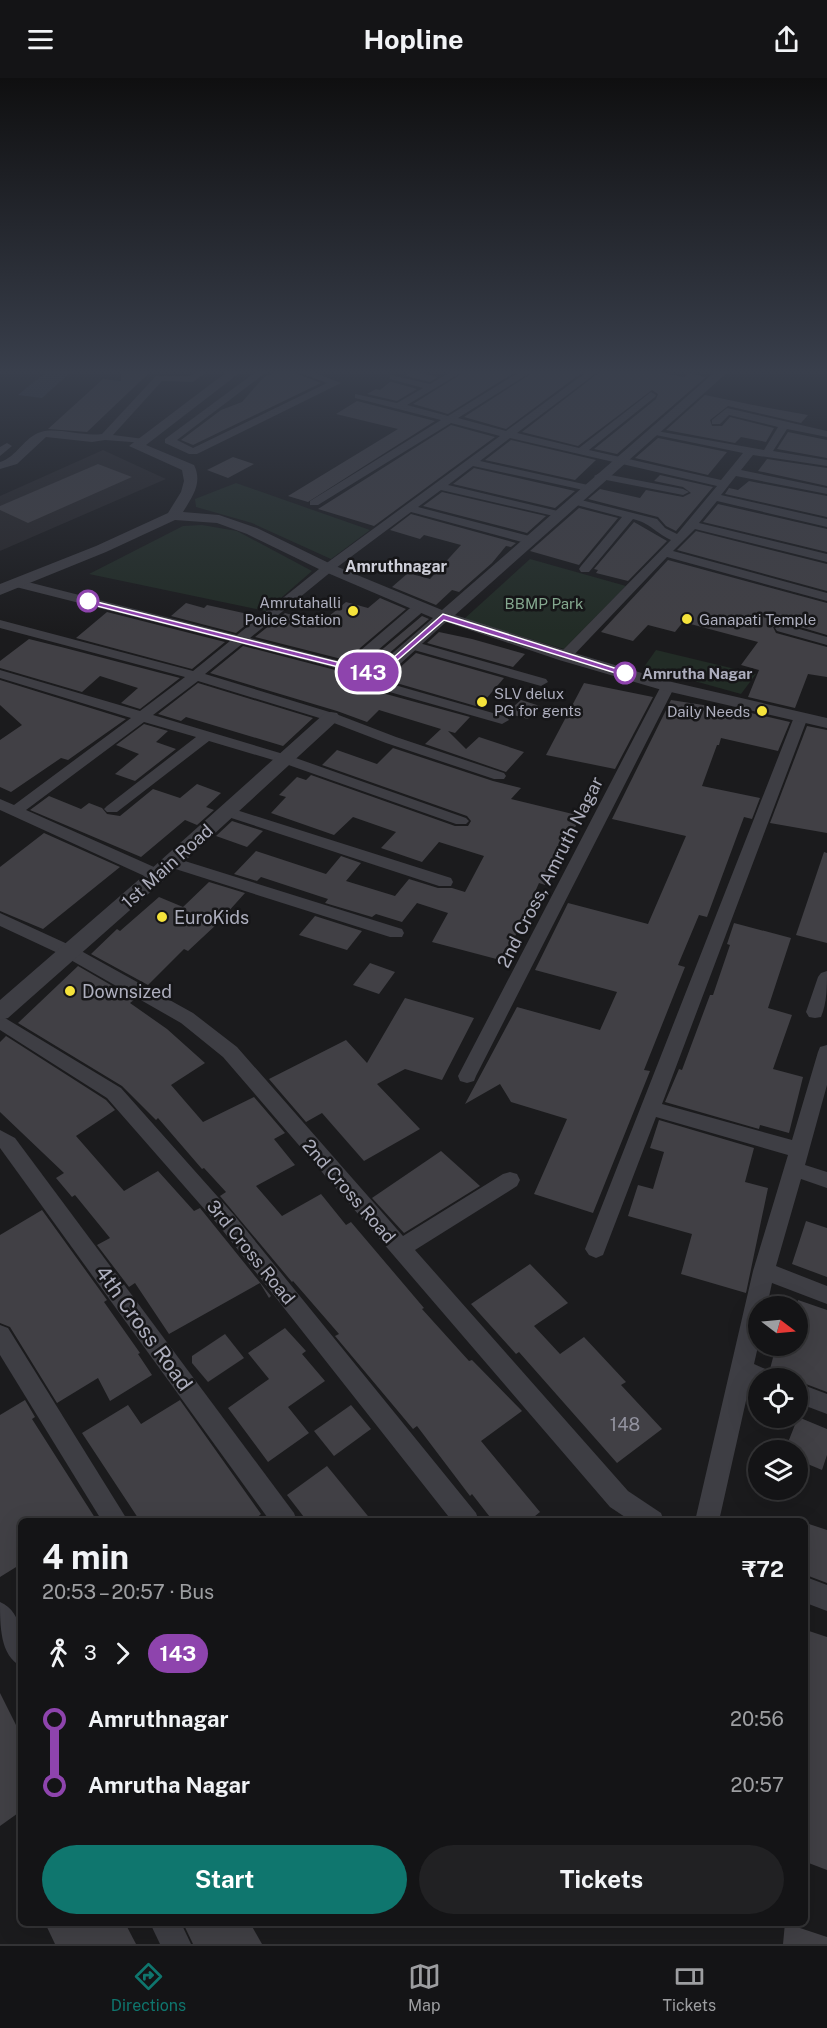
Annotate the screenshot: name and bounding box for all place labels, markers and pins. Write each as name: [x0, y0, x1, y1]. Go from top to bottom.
unlabelled marker: [77, 590, 99, 612]
place label: Amrutahalli Police Station: [245, 594, 341, 628]
marker: Amrutahalli Police Station: [346, 604, 360, 618]
place label: Ganapati Temple: [699, 611, 816, 628]
marker: Ganapati Temple: [680, 612, 694, 626]
marker: Amrutha Nagar: [614, 662, 636, 684]
place label: Amrutha Nagar: [642, 665, 752, 682]
place label: SLV delux PG for gents: [494, 685, 581, 719]
marker: SLV delux PG for gents: [475, 695, 489, 709]
place label: Daily Needs: [667, 703, 750, 720]
marker: Daily Needs: [755, 704, 769, 718]
place label: EuroKids: [174, 907, 249, 928]
marker: EuroKids: [155, 910, 169, 924]
place label: Downsized: [82, 981, 172, 1002]
marker: Downsized: [63, 984, 77, 998]

